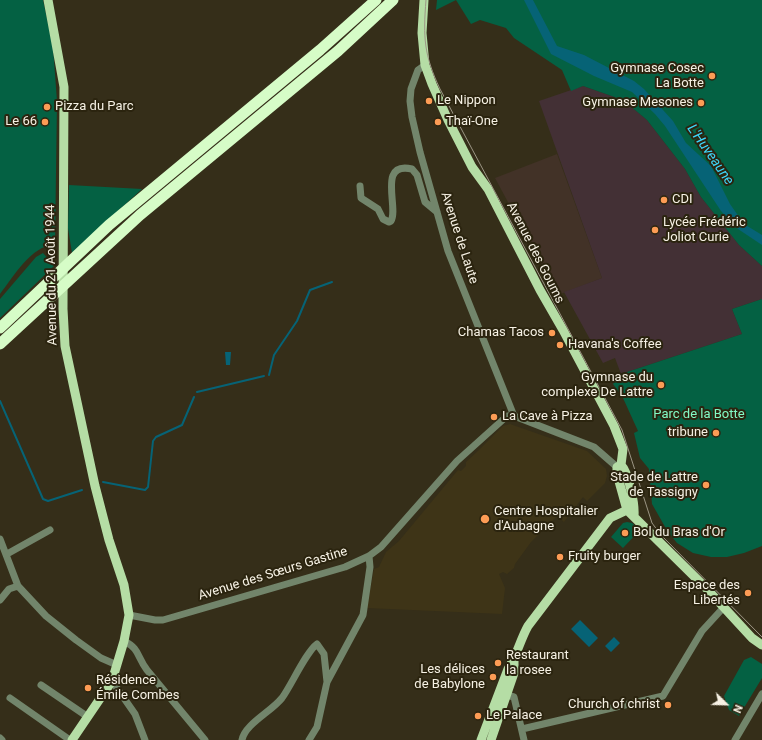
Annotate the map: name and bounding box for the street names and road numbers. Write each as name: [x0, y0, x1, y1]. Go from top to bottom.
street label: Avenue de Laute: [437, 190, 481, 286]
street label: Avenue des Goums: [503, 200, 567, 306]
street label: Avenue du 21 Août 1944: [43, 204, 61, 346]
street label: Avenue des Sœurs Gastine: [197, 544, 349, 604]

